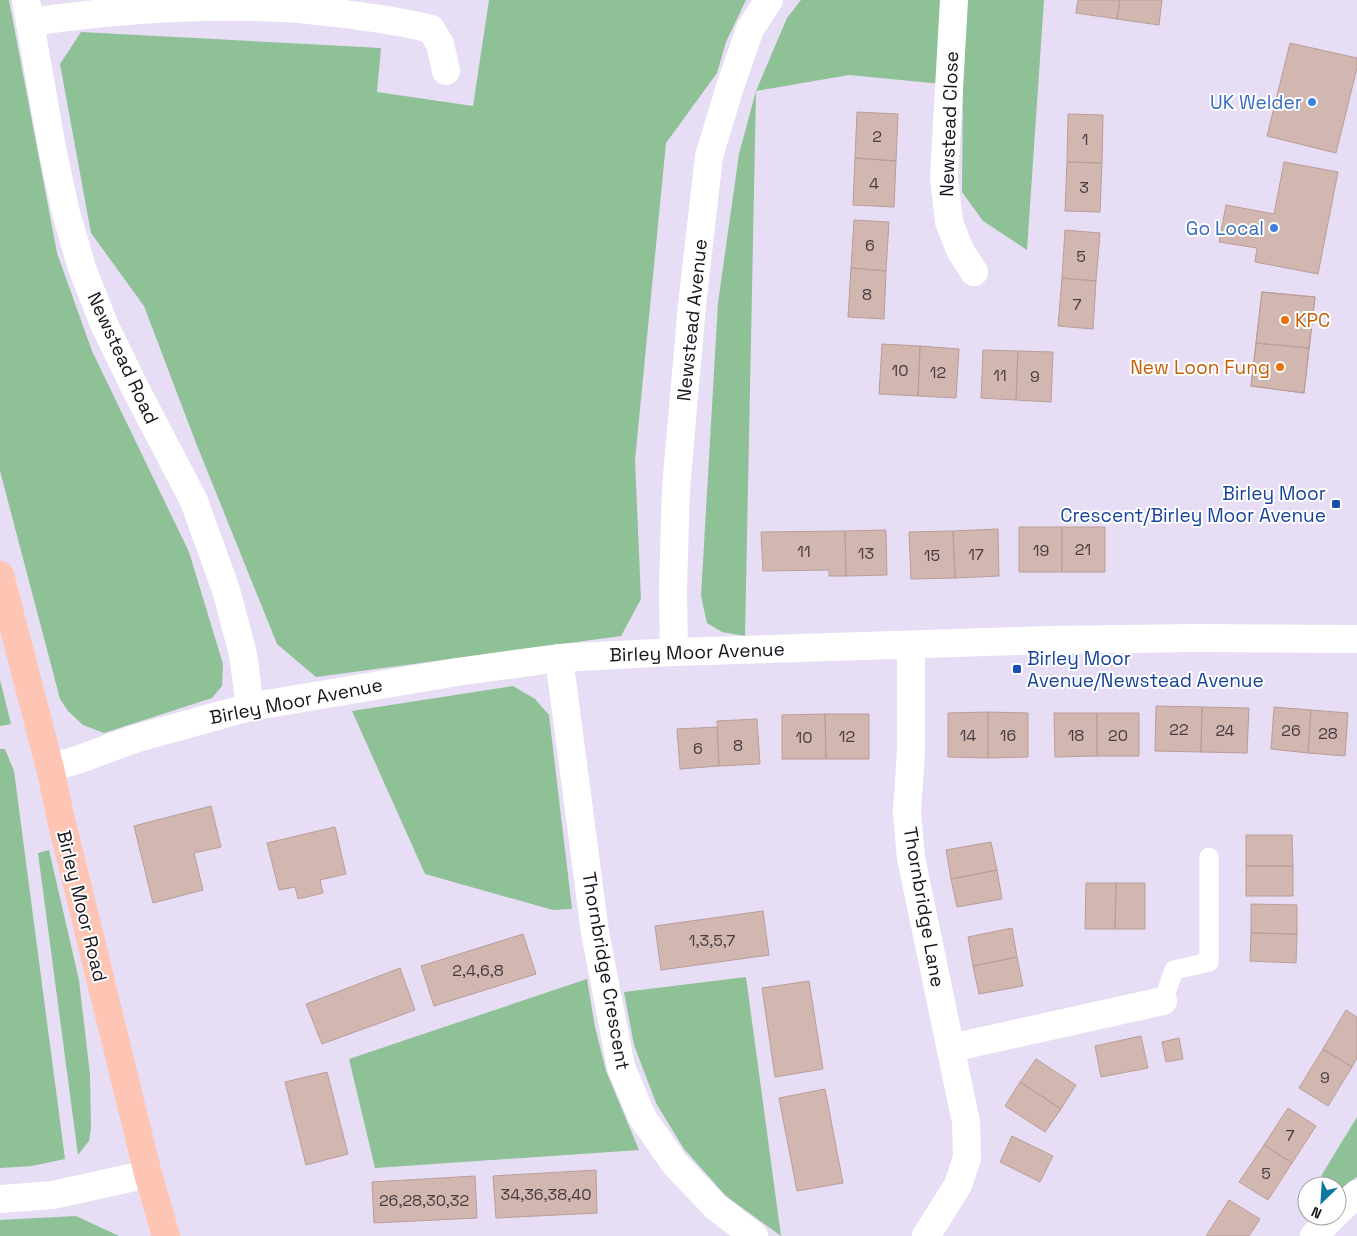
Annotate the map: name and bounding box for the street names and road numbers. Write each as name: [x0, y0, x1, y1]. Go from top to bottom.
street label: Newstead Close: [934, 51, 964, 197]
street label: Newstead Avenue: [671, 238, 713, 402]
street label: Newstead Road: [82, 288, 164, 428]
street label: Birley Moor Avenue: [609, 636, 785, 668]
street label: Birley Moor Avenue: [207, 672, 385, 730]
street label: Thornbridge Lane: [898, 825, 950, 989]
street label: Birley Moor Road: [51, 828, 113, 984]
street label: Thornbridge Crescent: [576, 870, 636, 1072]

